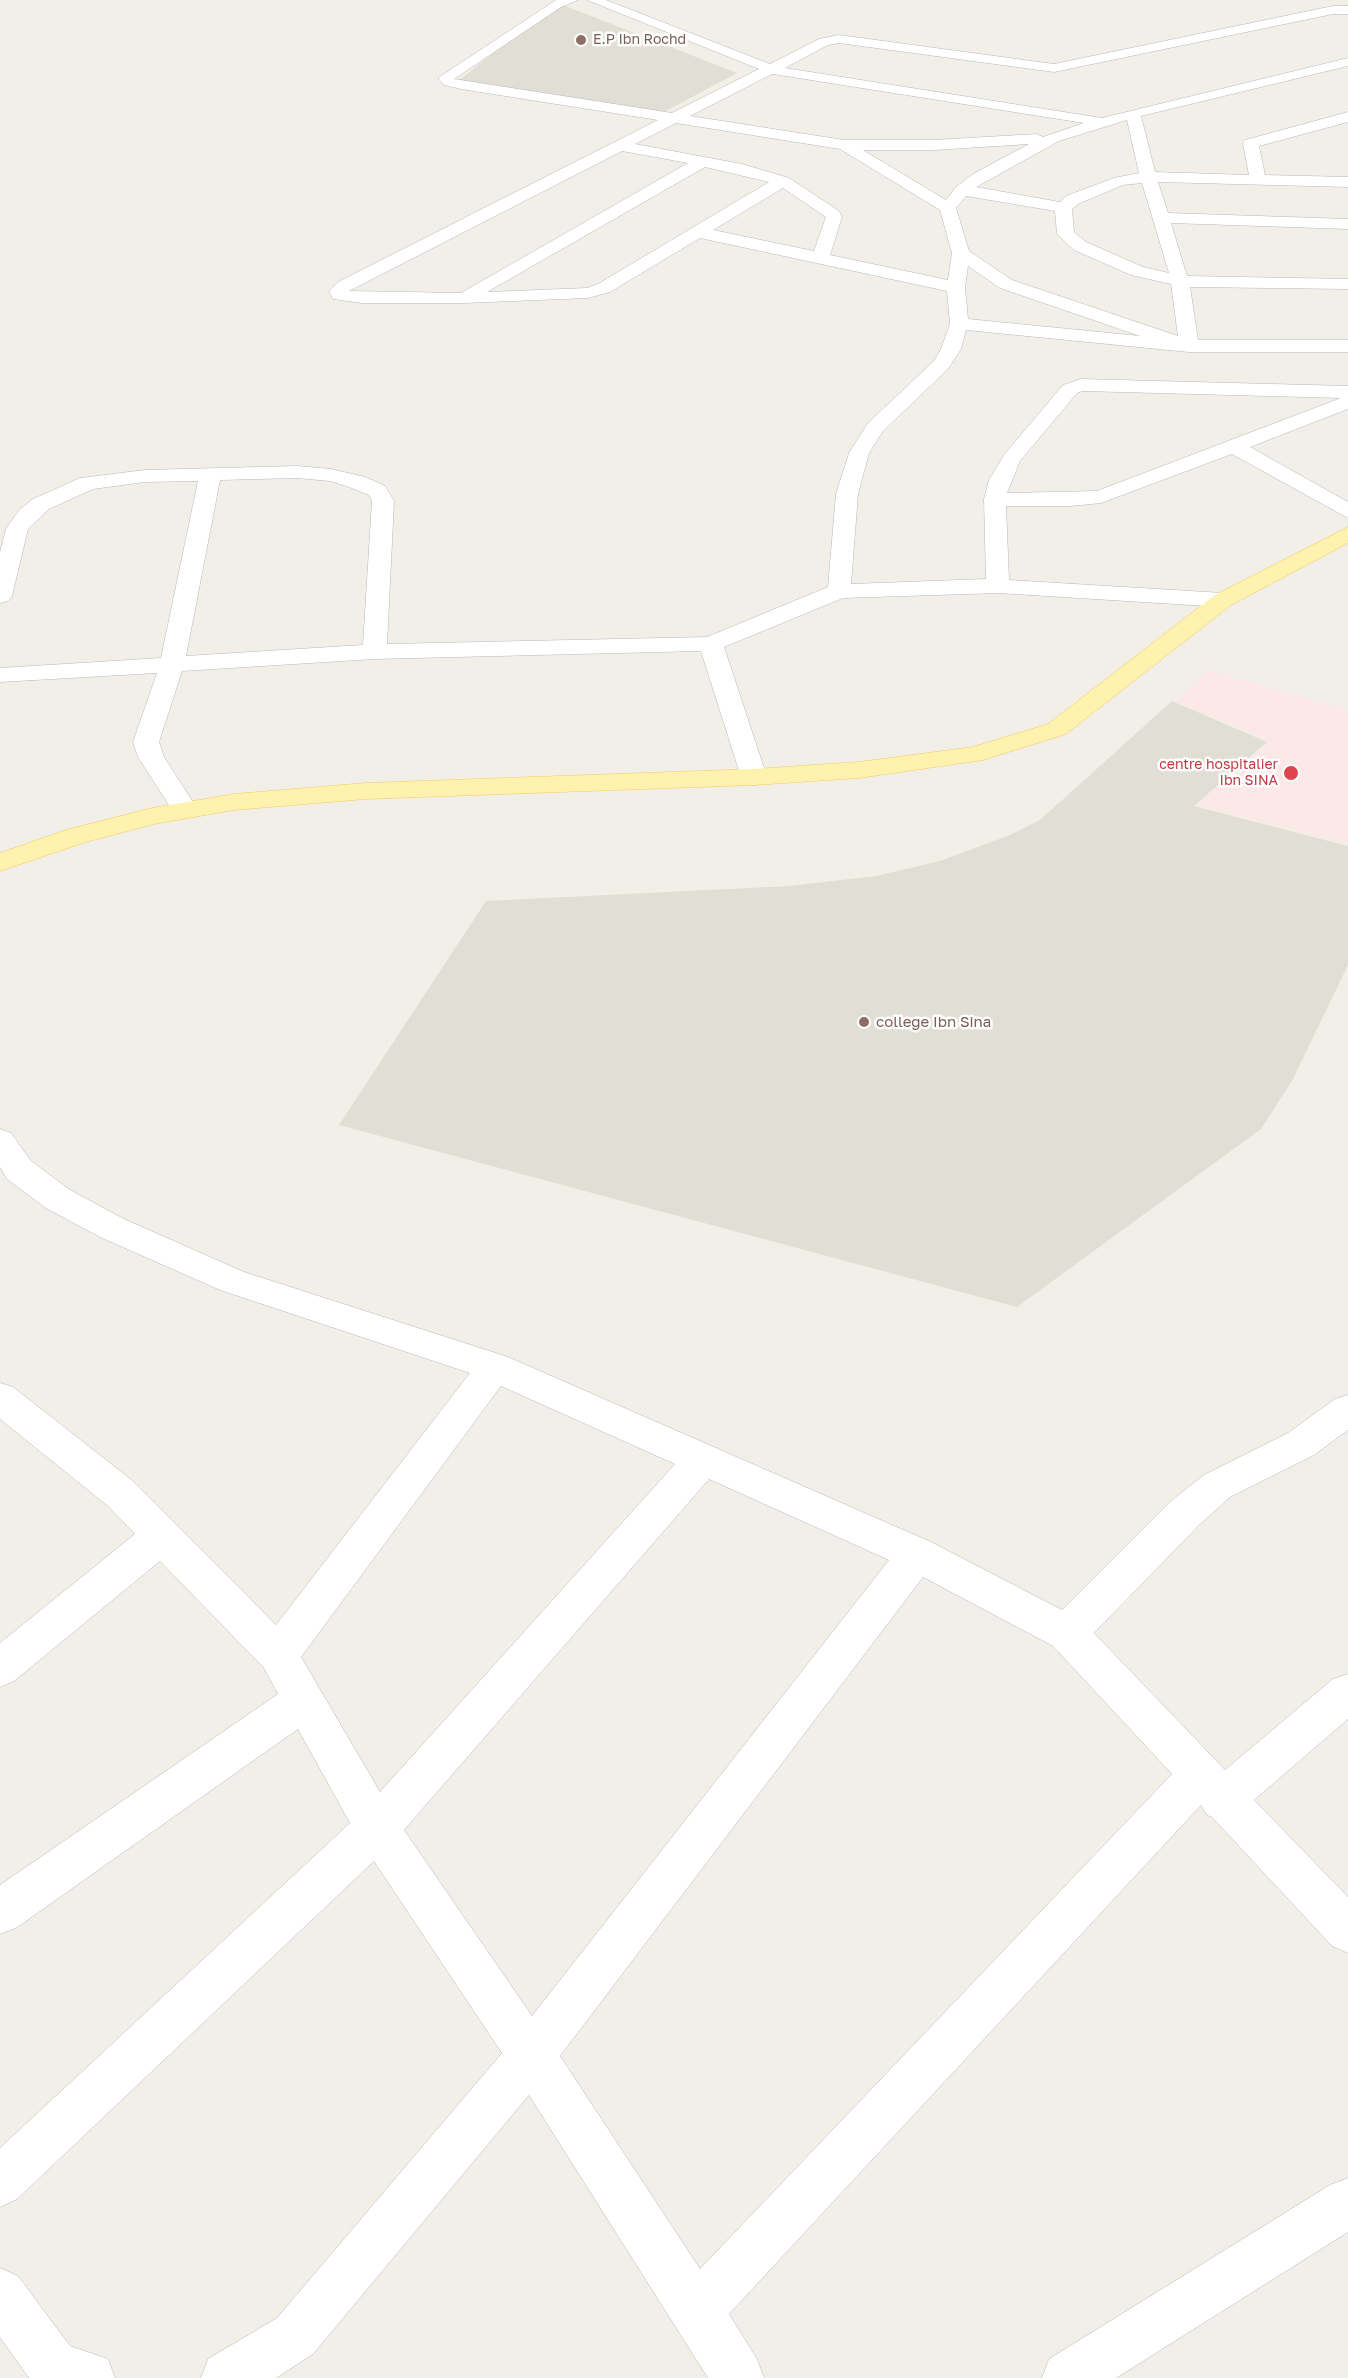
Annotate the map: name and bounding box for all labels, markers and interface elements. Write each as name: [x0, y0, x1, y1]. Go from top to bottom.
place label: E.P Ibn Rochd: [593, 32, 686, 48]
marker: E.P Ibn Rochd: [574, 33, 588, 47]
place label: centre hospitalier Ibn SINA: [1159, 757, 1278, 790]
marker: centre hospitalier Ibn SINA: [1282, 764, 1300, 782]
place label: college Ibn Sina: [876, 1013, 991, 1031]
marker: college Ibn Sina: [857, 1015, 871, 1029]

